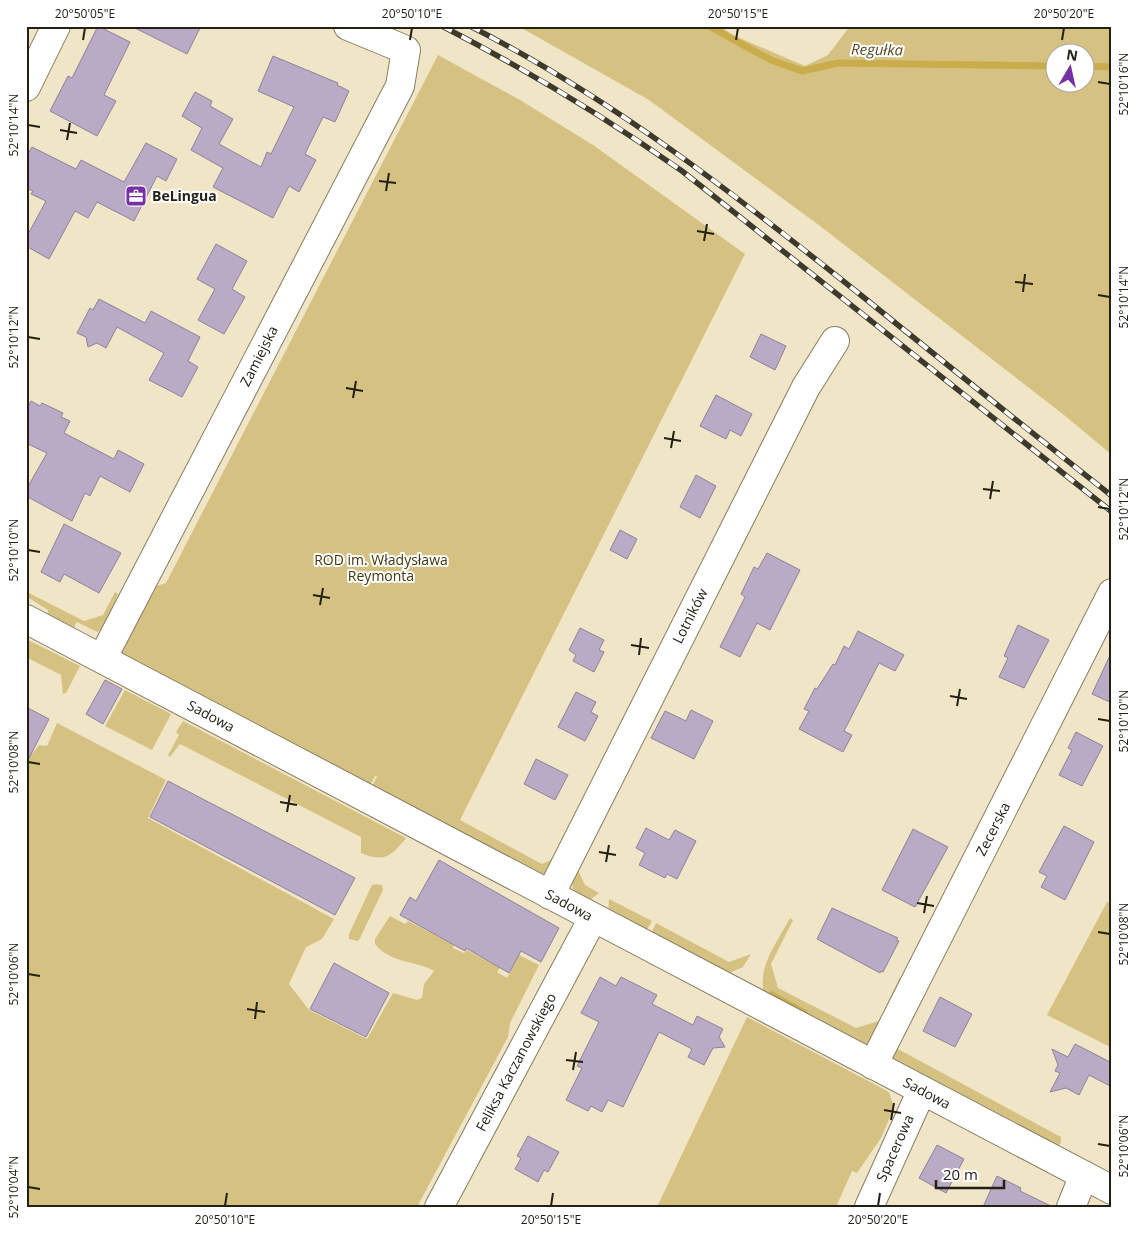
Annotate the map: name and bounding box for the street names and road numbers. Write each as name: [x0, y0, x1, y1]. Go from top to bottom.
street label: Zamiejska: [235, 322, 282, 389]
street label: Lotników: [668, 585, 712, 647]
street label: Sadowa: [184, 695, 238, 736]
street label: Zecerska: [971, 799, 1014, 859]
street label: Sadowa: [542, 884, 596, 925]
street label: Feliksa Kaczanowskiego: [471, 989, 560, 1134]
street label: Sadowa: [900, 1072, 954, 1113]
street label: Spacerowa: [871, 1111, 918, 1184]

